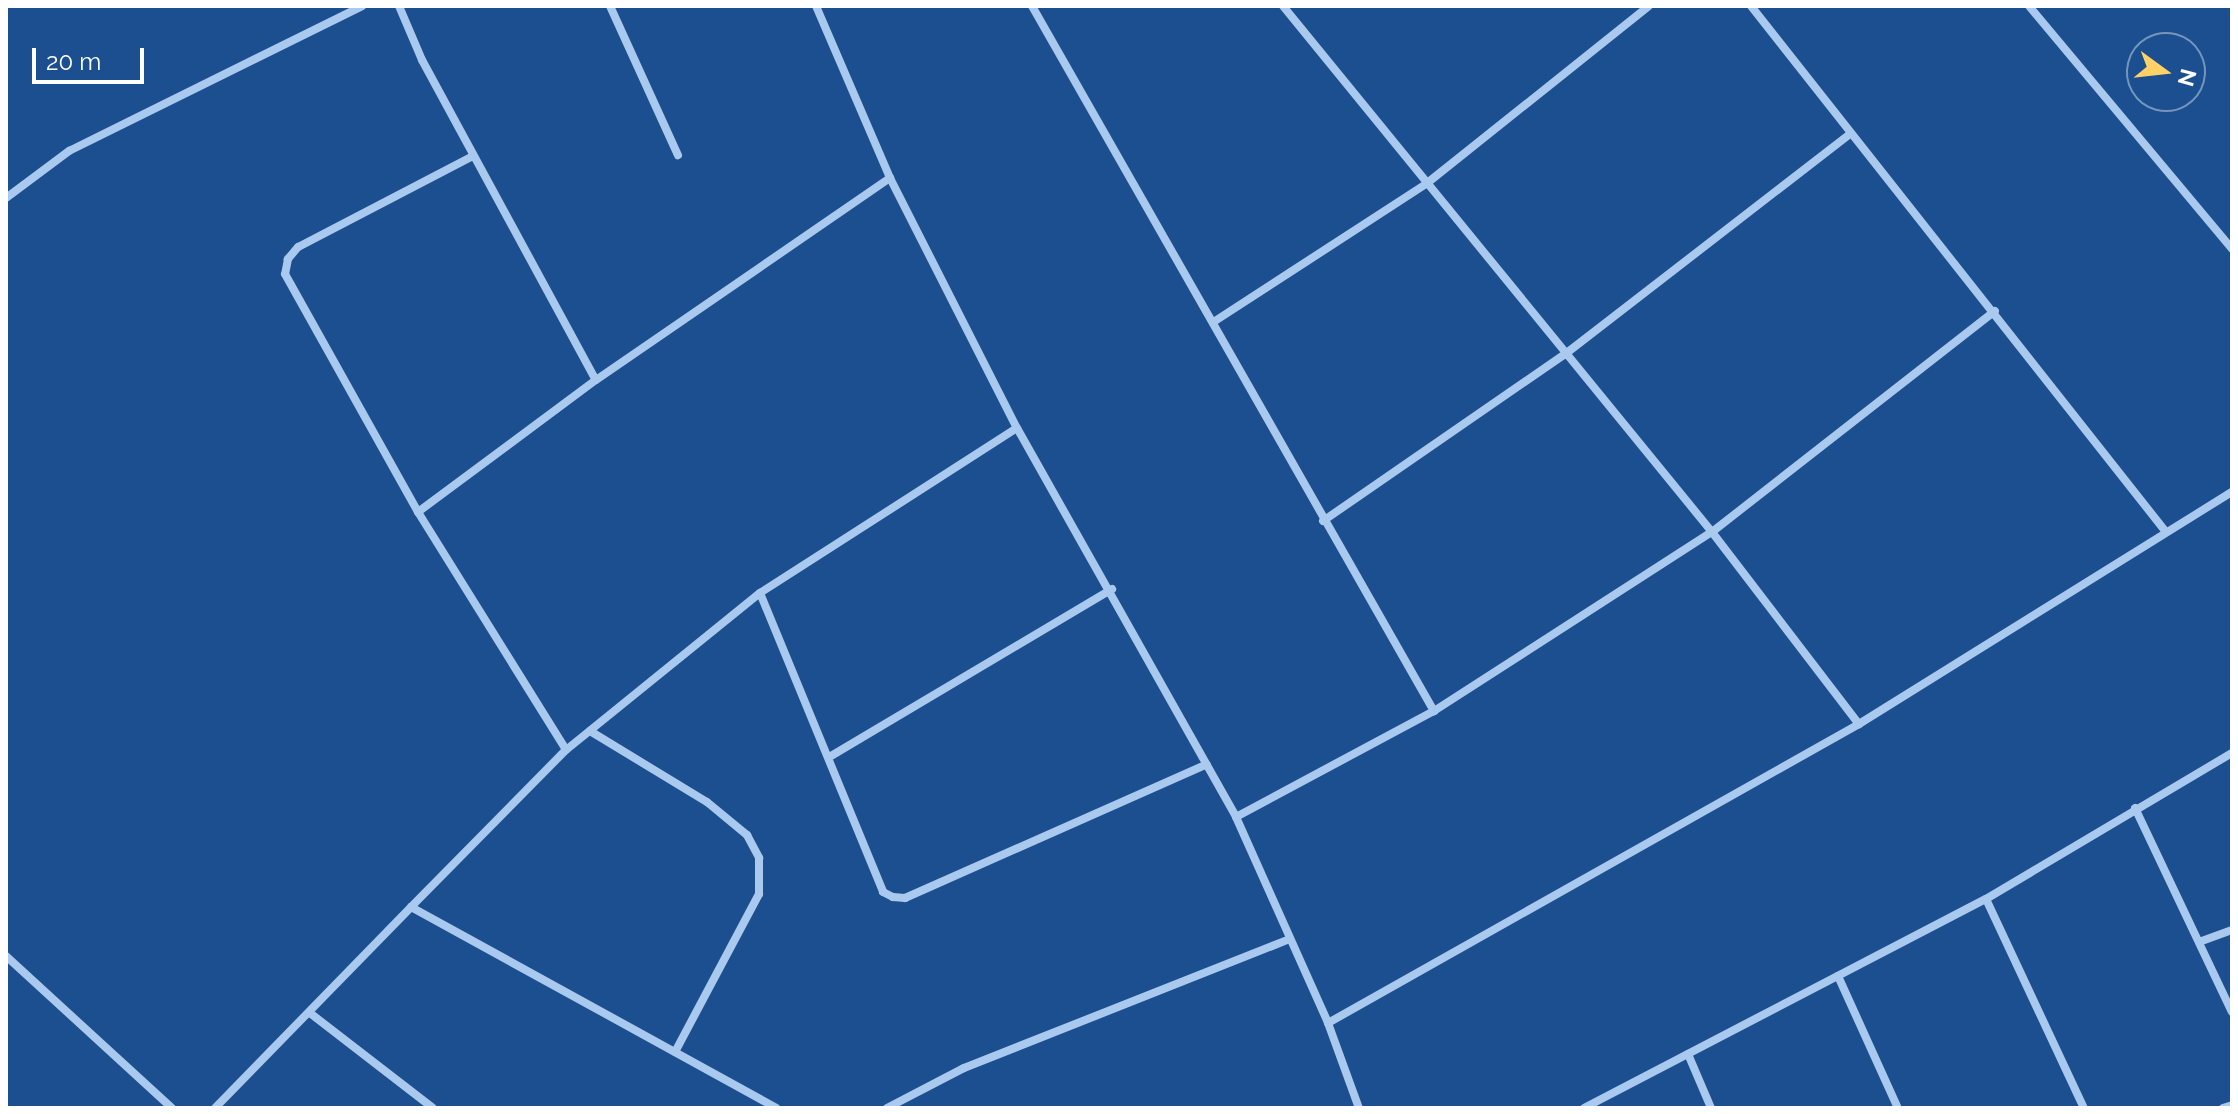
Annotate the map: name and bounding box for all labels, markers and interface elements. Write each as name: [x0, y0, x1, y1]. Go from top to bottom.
scale bar: [36, 32, 148, 82]
north arrow: [2126, 32, 2206, 112]
text: 20 m: [46, 47, 101, 76]
text: N: [2173, 66, 2202, 89]

